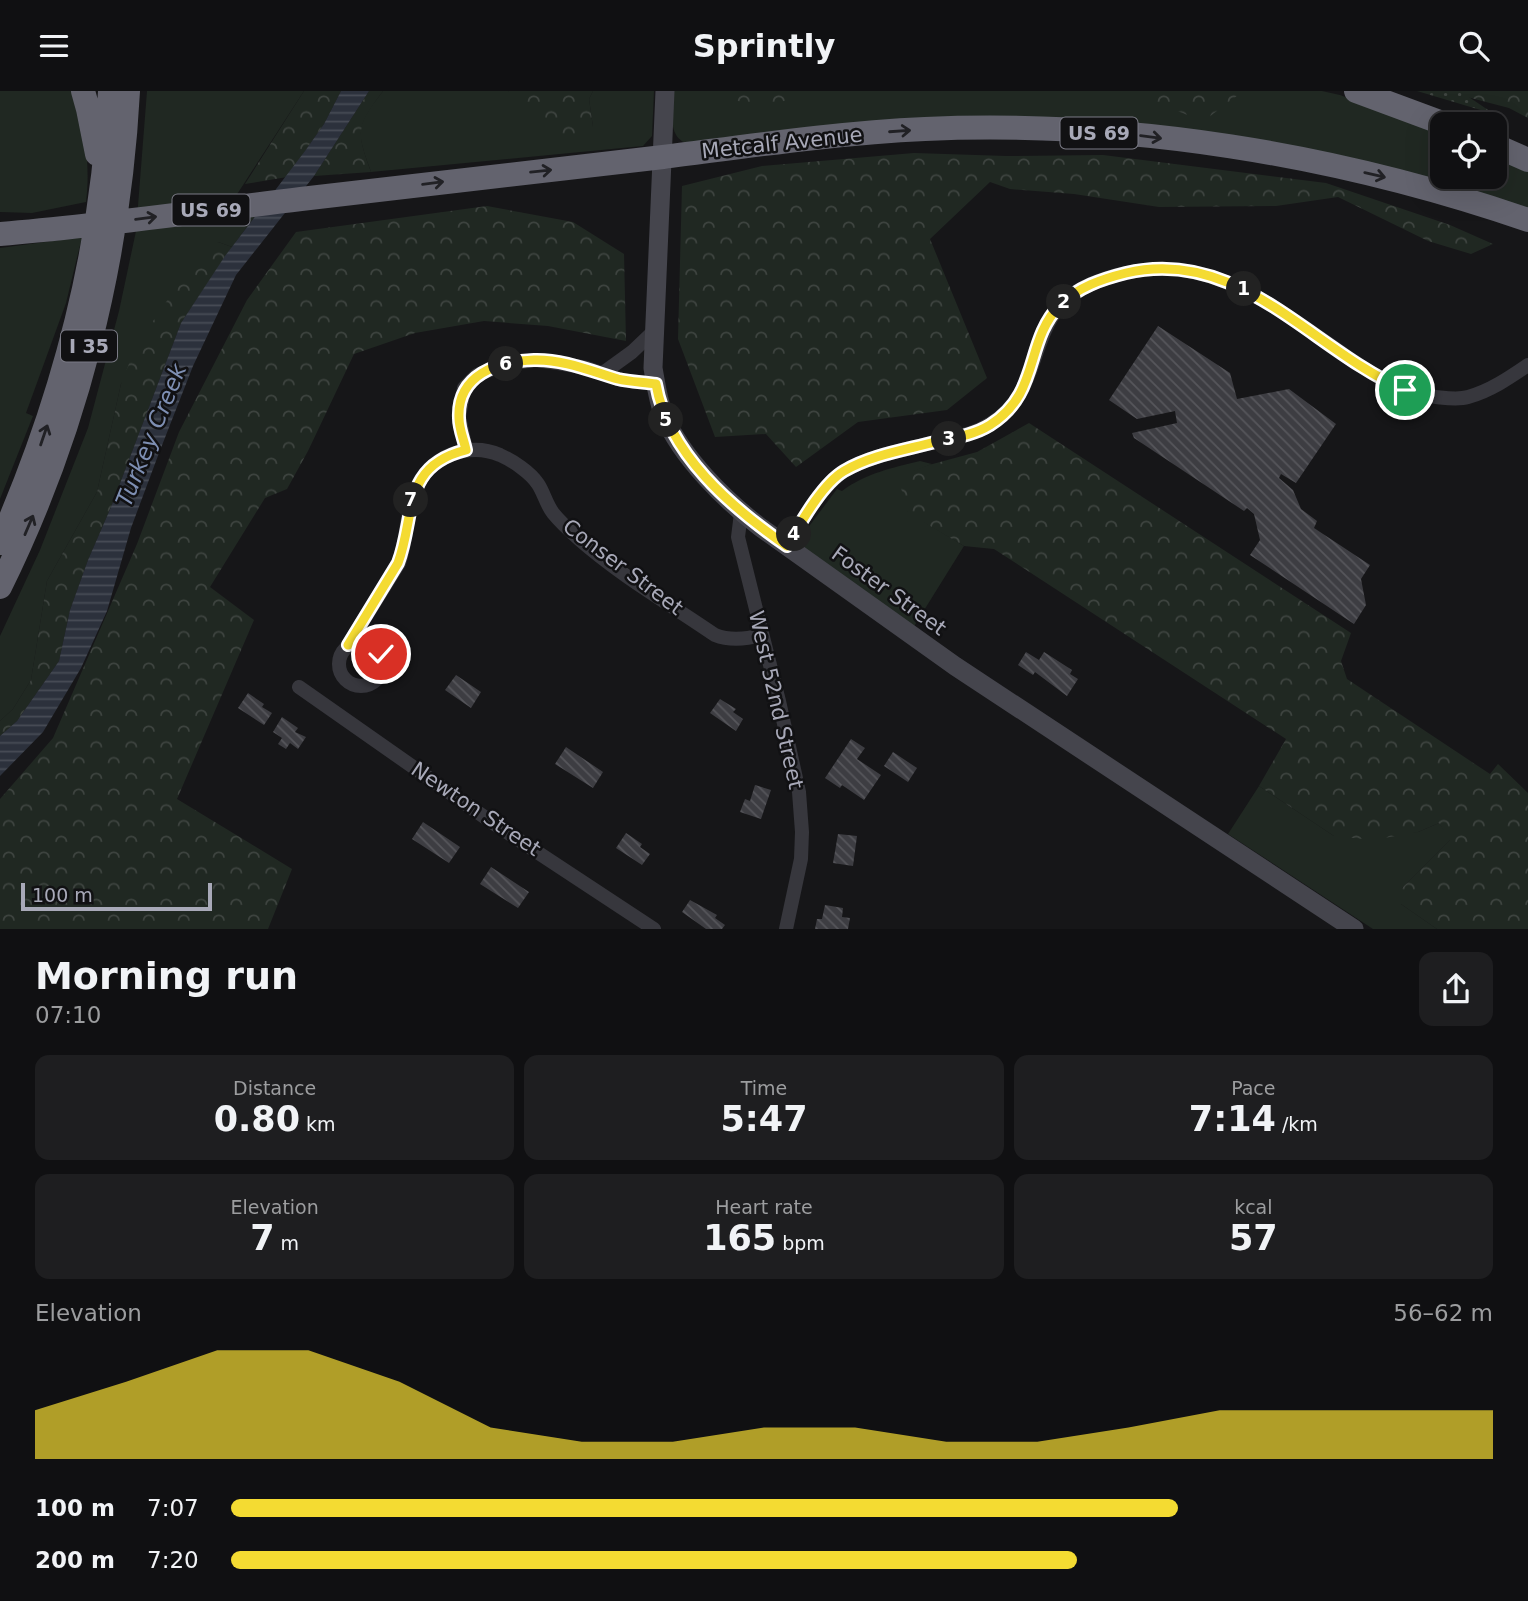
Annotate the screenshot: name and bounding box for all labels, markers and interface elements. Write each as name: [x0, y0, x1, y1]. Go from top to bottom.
icon: menu: [35, 27, 73, 65]
text: Sprintly: [693, 27, 835, 65]
icon: search: [1455, 27, 1493, 65]
map controls: [1430, 112, 1507, 189]
button: locate: [1430, 112, 1507, 189]
road number: US 69: [1060, 117, 1138, 149]
street label: Metcalf Avenue: [700, 123, 864, 163]
one-way arrow: [888, 124, 911, 137]
one-way arrow: [1140, 131, 1162, 144]
one-way arrow: [529, 164, 552, 177]
one-way arrow: [1364, 170, 1386, 183]
one-way arrow: [421, 177, 444, 190]
road number: US 69: [172, 195, 249, 225]
one-way arrow: [134, 211, 157, 224]
pin: 1: [1226, 271, 1262, 307]
text: 1: [1237, 277, 1250, 299]
pin: 2: [1046, 285, 1082, 319]
text: 2: [1057, 290, 1070, 312]
road number: I 35: [61, 331, 117, 361]
pin: 6: [489, 347, 524, 381]
text: 6: [499, 352, 512, 374]
water label: Turkey Creek: [111, 358, 192, 510]
pin: [1375, 360, 1435, 420]
icon: arrive: [1386, 371, 1424, 409]
pin: 5: [648, 403, 684, 437]
text: 5: [659, 408, 672, 430]
pin: 3: [932, 421, 967, 457]
one-way arrow: [38, 424, 51, 446]
text: 3: [942, 427, 955, 449]
pin: 7: [394, 483, 428, 517]
text: 7: [404, 488, 417, 510]
street label: Conser Street: [558, 514, 688, 620]
one-way arrow: [23, 515, 36, 537]
pin: 4: [776, 517, 812, 551]
text: 4: [787, 522, 800, 544]
street label: Foster Street: [827, 541, 951, 641]
street label: West 52nd Street: [744, 609, 808, 791]
pin: [351, 624, 411, 684]
icon: check: [362, 635, 400, 673]
street label: Newton Street: [407, 757, 545, 861]
scale bar: [21, 880, 212, 912]
text: 100 m: [32, 884, 93, 906]
button: share: [1419, 952, 1493, 1026]
text: Morning run: [35, 954, 298, 998]
text: 07:10: [35, 1002, 101, 1028]
text: Distance: [233, 1077, 316, 1099]
text: Time: [741, 1077, 787, 1099]
text: Pace: [1231, 1077, 1276, 1099]
text: 0.80: [214, 1099, 300, 1139]
text: 5:47: [720, 1099, 808, 1139]
text: 7:14: [1189, 1099, 1276, 1139]
text: km: [300, 1113, 336, 1135]
text: /km: [1276, 1113, 1318, 1135]
text: Elevation: [231, 1196, 319, 1218]
text: Heart rate: [715, 1196, 813, 1218]
text: kcal: [1234, 1196, 1273, 1218]
text: 7: [250, 1218, 275, 1258]
text: 165: [703, 1218, 776, 1258]
text: 57: [1229, 1218, 1278, 1258]
text: m: [275, 1232, 299, 1254]
text: bpm: [776, 1232, 825, 1254]
text: Elevation: [35, 1300, 142, 1326]
text: 56–62 m: [1393, 1300, 1493, 1326]
text: 100 m: [35, 1495, 115, 1521]
text: 7:07: [147, 1495, 199, 1521]
text: 200 m: [35, 1547, 115, 1573]
text: 7:20: [147, 1547, 199, 1573]

